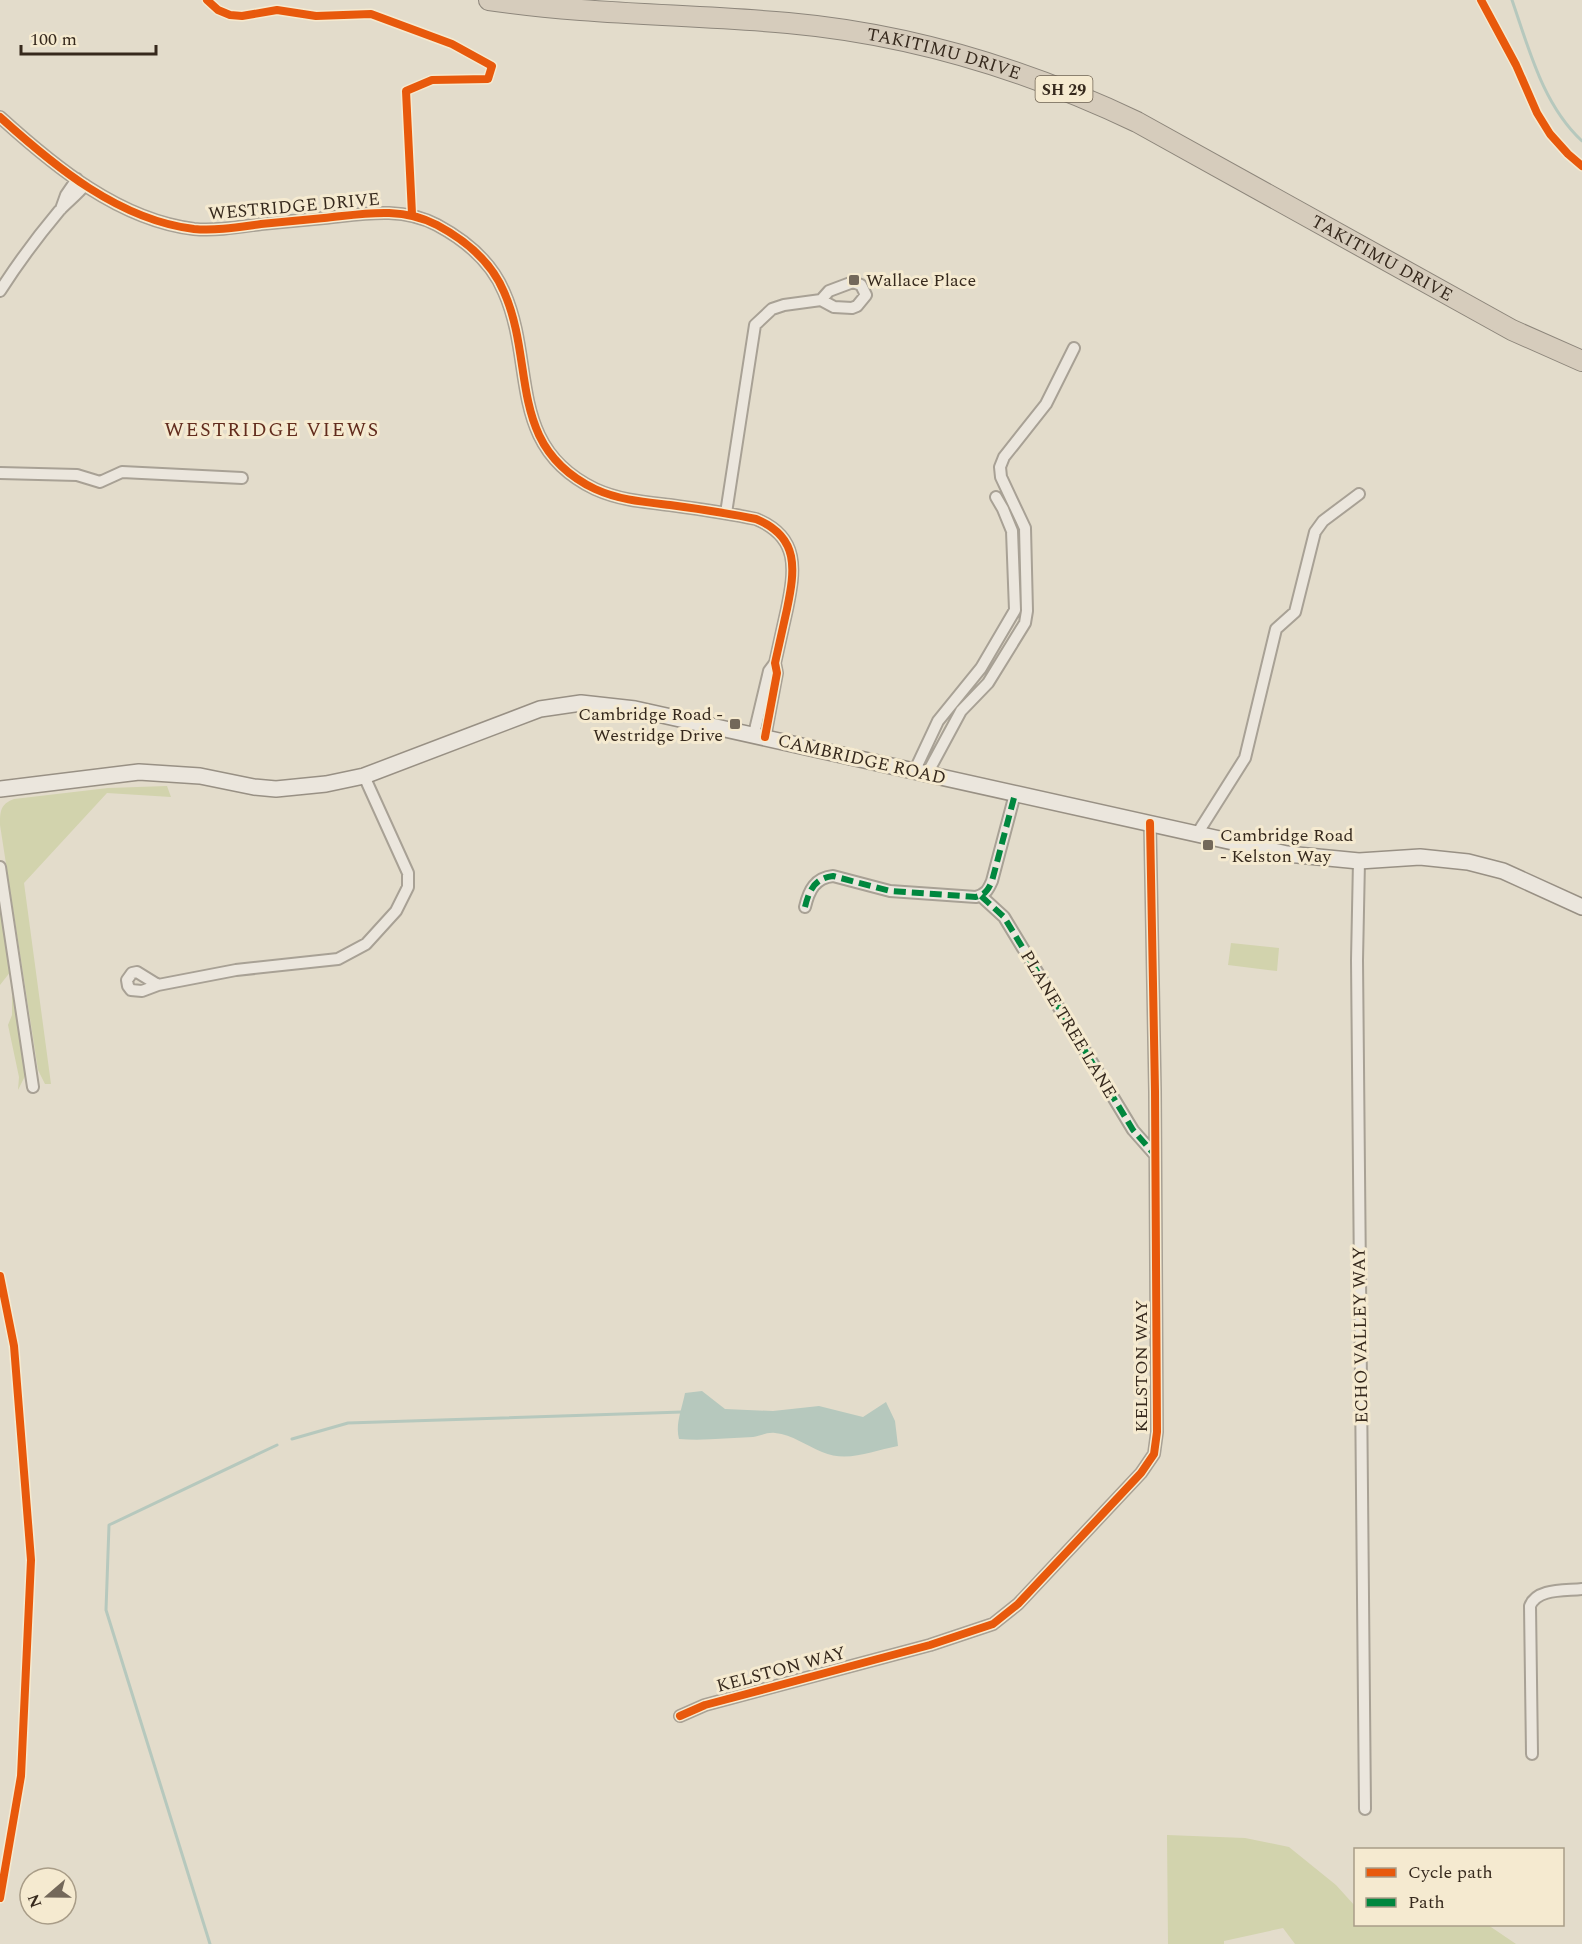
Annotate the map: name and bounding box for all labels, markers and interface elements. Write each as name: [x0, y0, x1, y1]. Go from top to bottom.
scale bar: [21, 18, 156, 56]
street label: TAKITIMU DRIVE: [865, 21, 1024, 87]
text: 100 m: [30, 26, 77, 53]
road number: SH 29: [1036, 76, 1092, 102]
street label: WESTRIDGE DRIVE: [207, 186, 381, 227]
street label: TAKITIMU DRIVE: [1306, 208, 1458, 309]
place label: Wallace Place: [866, 267, 976, 294]
marker: Wallace Place: [847, 273, 861, 287]
district label: WESTRIDGE VIEWS: [164, 415, 380, 445]
place label: Cambridge Road - Westridge Drive: [578, 701, 723, 749]
marker: Cambridge Road - Westridge Drive: [728, 717, 742, 731]
street label: CAMBRIDGE ROAD: [775, 727, 949, 792]
place label: Cambridge Road - Kelston Way: [1220, 822, 1354, 870]
marker: Cambridge Road - Kelston Way: [1201, 838, 1215, 852]
street label: PLANE TREE LANE: [1014, 945, 1124, 1104]
street label: ECHO VALLEY WAY: [1345, 1246, 1376, 1424]
street label: KELSTON WAY: [1128, 1299, 1155, 1433]
street label: KELSTON WAY: [713, 1639, 849, 1700]
legend: [1354, 1848, 1564, 1926]
text: Cycle path: [1408, 1859, 1493, 1886]
north arrow: [18, 1866, 78, 1926]
text: Path: [1408, 1889, 1445, 1916]
text: N: [21, 1891, 48, 1911]

